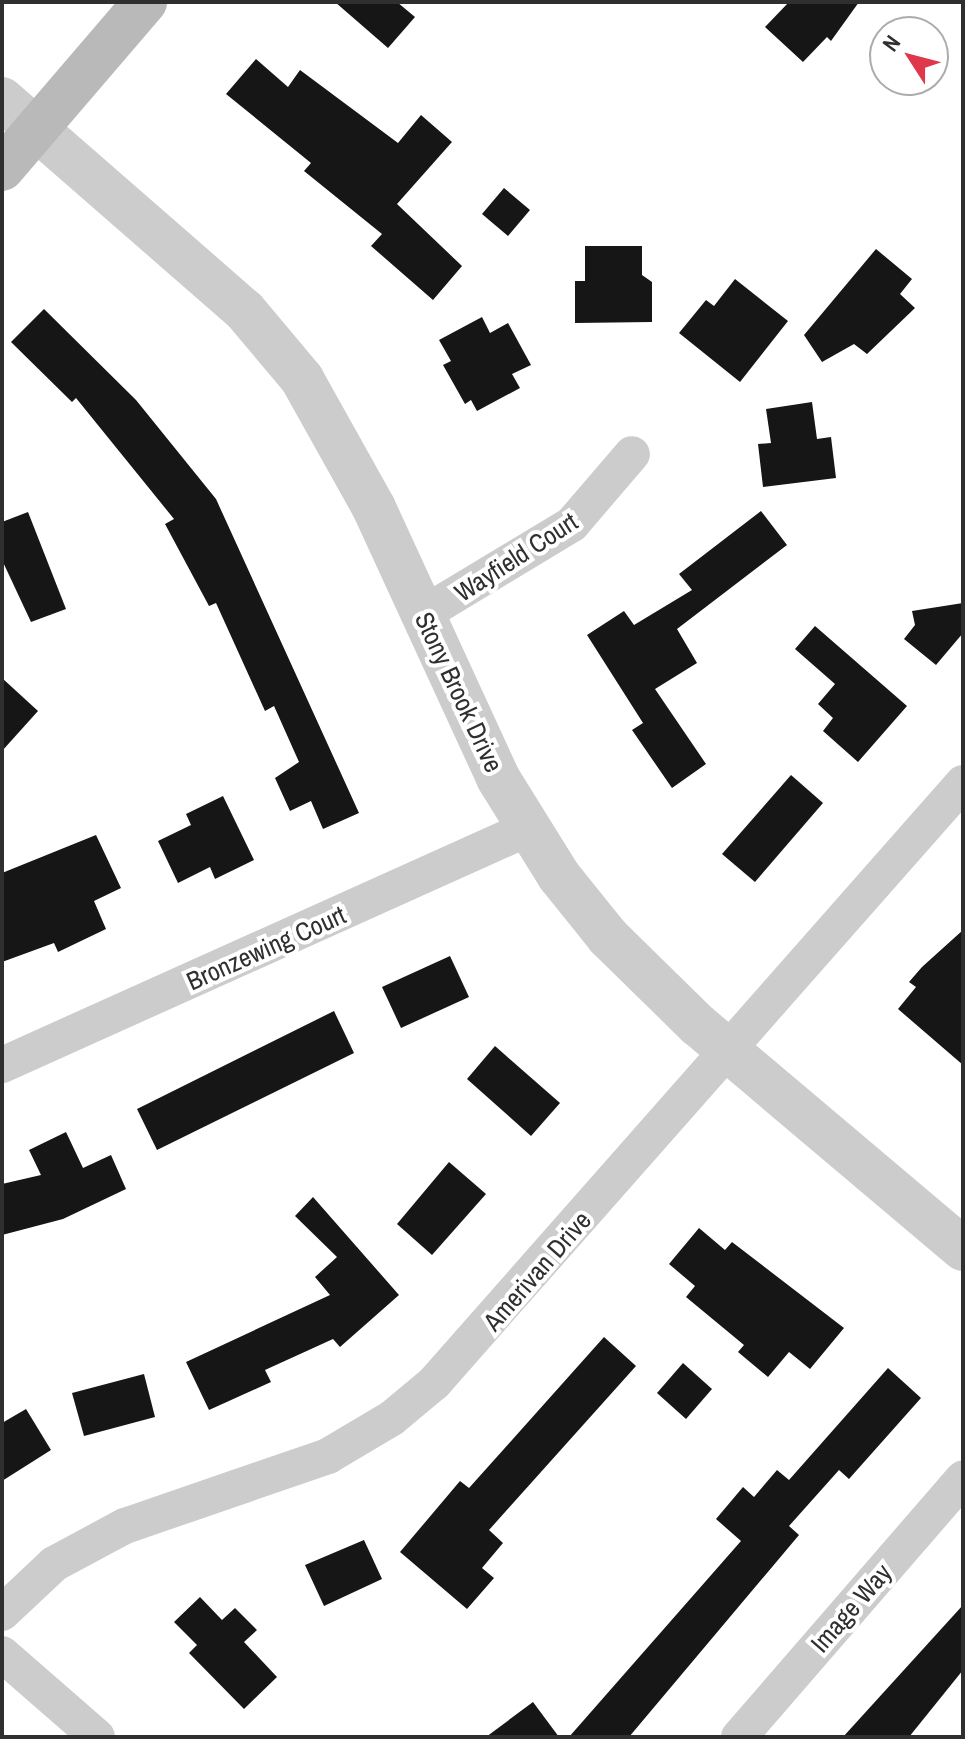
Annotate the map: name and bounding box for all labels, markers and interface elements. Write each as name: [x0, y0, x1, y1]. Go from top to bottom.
north arrow: [869, 16, 949, 96]
text: N: [875, 29, 907, 57]
street label: Wayfield Court: [449, 506, 583, 608]
street label: Stony Brook Drive: [408, 607, 510, 777]
street label: Bronzewing Court: [182, 899, 350, 997]
street label: Amerivan Drive: [477, 1205, 597, 1337]
street label: Image Way: [804, 1557, 898, 1659]

